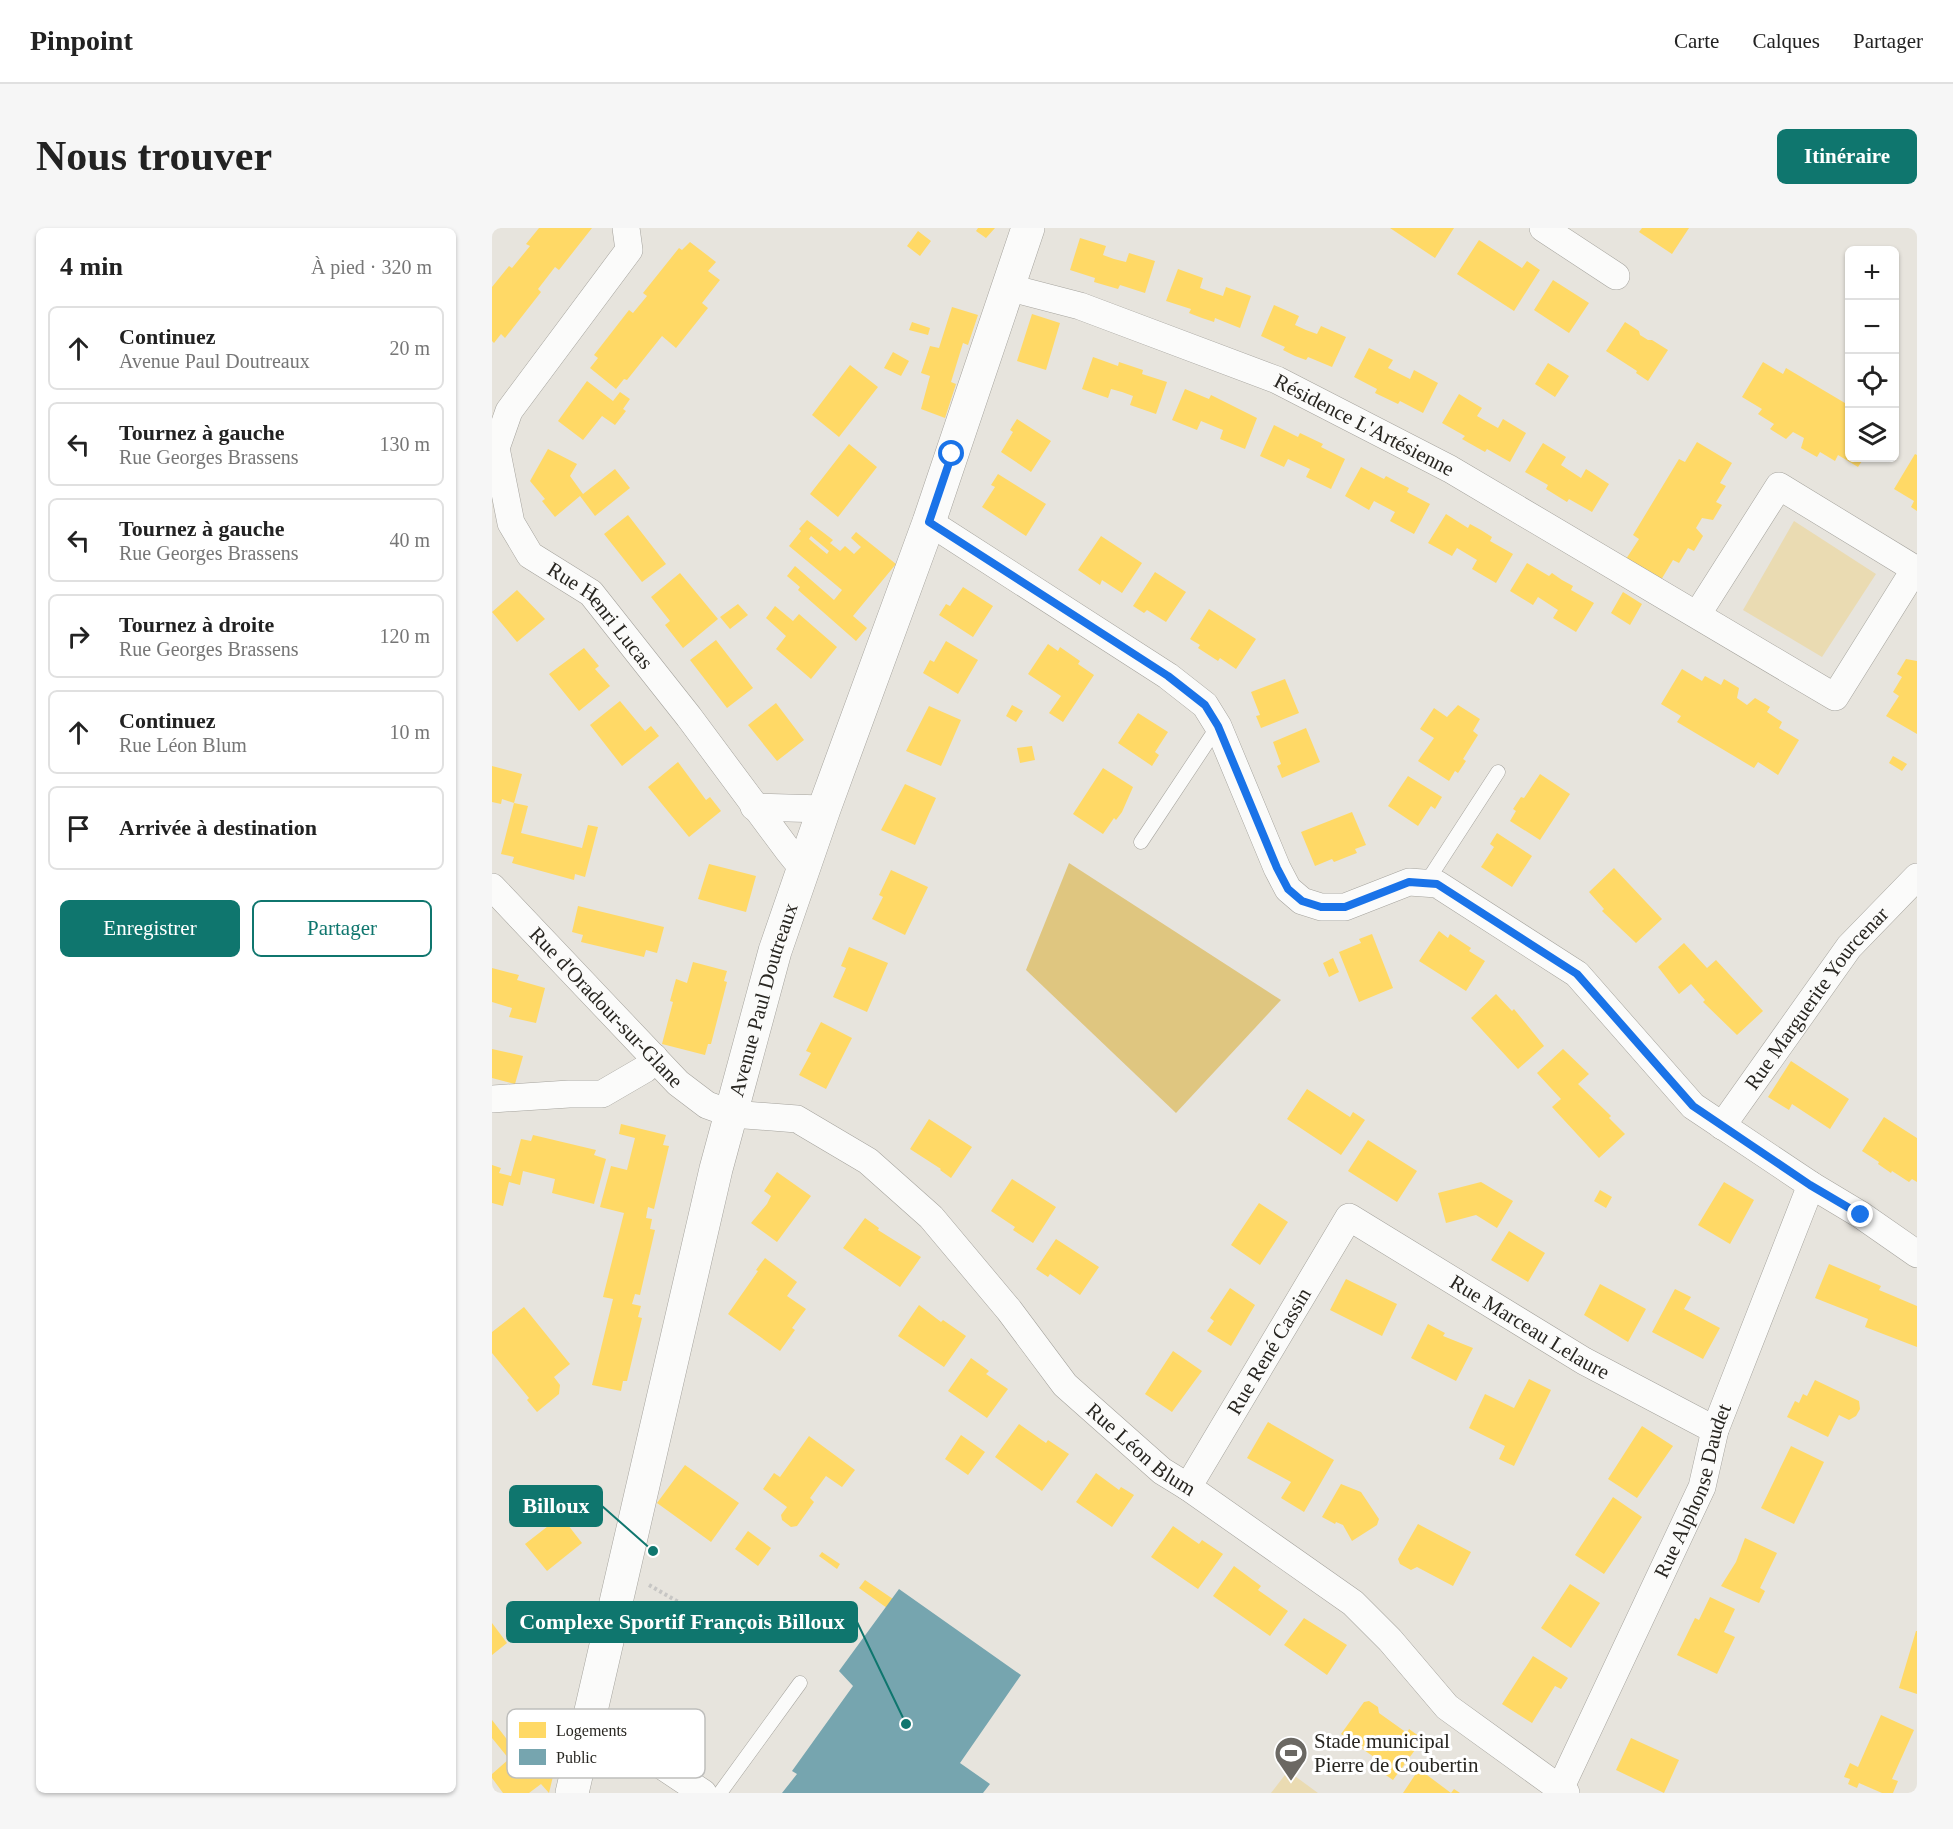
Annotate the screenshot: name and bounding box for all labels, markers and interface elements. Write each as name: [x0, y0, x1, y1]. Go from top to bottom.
text: Pinpoint: [30, 25, 133, 56]
text: Carte: [1674, 29, 1719, 53]
text: Calques: [1752, 29, 1820, 53]
text: Partager: [1853, 29, 1923, 53]
button: Itinéraire: [1777, 129, 1917, 184]
text: Nous trouver: [36, 133, 272, 179]
map controls: [1845, 246, 1899, 462]
button: +: [1845, 246, 1899, 300]
text: 4 min: [60, 252, 123, 281]
text: À pied · 320 m: [311, 256, 432, 278]
button: −: [1845, 300, 1899, 354]
text: Continuez: [119, 324, 216, 349]
icon: ahead: [62, 332, 95, 365]
text: 20 m: [389, 337, 430, 359]
text: Avenue Paul Doutreaux: [119, 350, 310, 372]
button: locate: [1845, 354, 1899, 408]
street label: Résidence L'Artésienne: [1270, 369, 1458, 481]
button: layers: [1845, 408, 1899, 462]
text: Tournez à gauche: [119, 420, 284, 445]
icon: left: [62, 428, 95, 461]
text: 130 m: [379, 433, 430, 455]
route start: [938, 440, 964, 466]
text: Rue Georges Brassens: [119, 446, 299, 468]
text: Tournez à gauche: [119, 516, 284, 541]
icon: left: [62, 524, 95, 557]
text: 40 m: [389, 529, 430, 551]
text: Rue Georges Brassens: [119, 542, 299, 564]
street label: Rue Henri Lucas: [543, 557, 658, 674]
text: Tournez à droite: [119, 612, 274, 637]
icon: right: [62, 620, 95, 653]
text: 120 m: [379, 625, 430, 647]
text: Rue Georges Brassens: [119, 638, 299, 660]
text: Continuez: [119, 708, 216, 733]
icon: ahead: [62, 716, 95, 749]
text: 10 m: [389, 721, 430, 743]
text: Rue Léon Blum: [119, 734, 247, 756]
icon: arrive: [62, 812, 95, 845]
text: Arrivée à destination: [119, 815, 317, 840]
street label: Avenue Paul Doutreaux: [724, 899, 803, 1099]
button: Enregistrer: [60, 900, 240, 957]
button: Partager: [252, 900, 432, 957]
street label: Rue Marguerite Yourcenar: [1740, 902, 1893, 1094]
street label: Rue d'Oradour-sur-Glane: [524, 922, 688, 1093]
route end: [1847, 1201, 1873, 1227]
street label: Rue Marceau Lelaure: [1446, 1270, 1614, 1384]
street label: Rue René Cassin: [1222, 1283, 1316, 1419]
street label: Rue Léon Blum: [1082, 1398, 1200, 1501]
street label: Rue Alphonse Daudet: [1649, 1400, 1736, 1582]
callout: Billoux: [510, 1486, 602, 1526]
text: Billoux: [522, 1493, 590, 1518]
callout: Complexe Sportif François Billoux: [507, 1602, 857, 1642]
text: Complexe Sportif François Billoux: [519, 1609, 845, 1634]
legend: [507, 1709, 705, 1778]
text: Logements: [556, 1722, 627, 1740]
place label: Stade municipal Pierre de Coubertin: [1314, 1729, 1479, 1777]
sports icon: Stade municipal Pierre de Coubertin: [1273, 1735, 1309, 1782]
text: Public: [556, 1749, 597, 1766]

